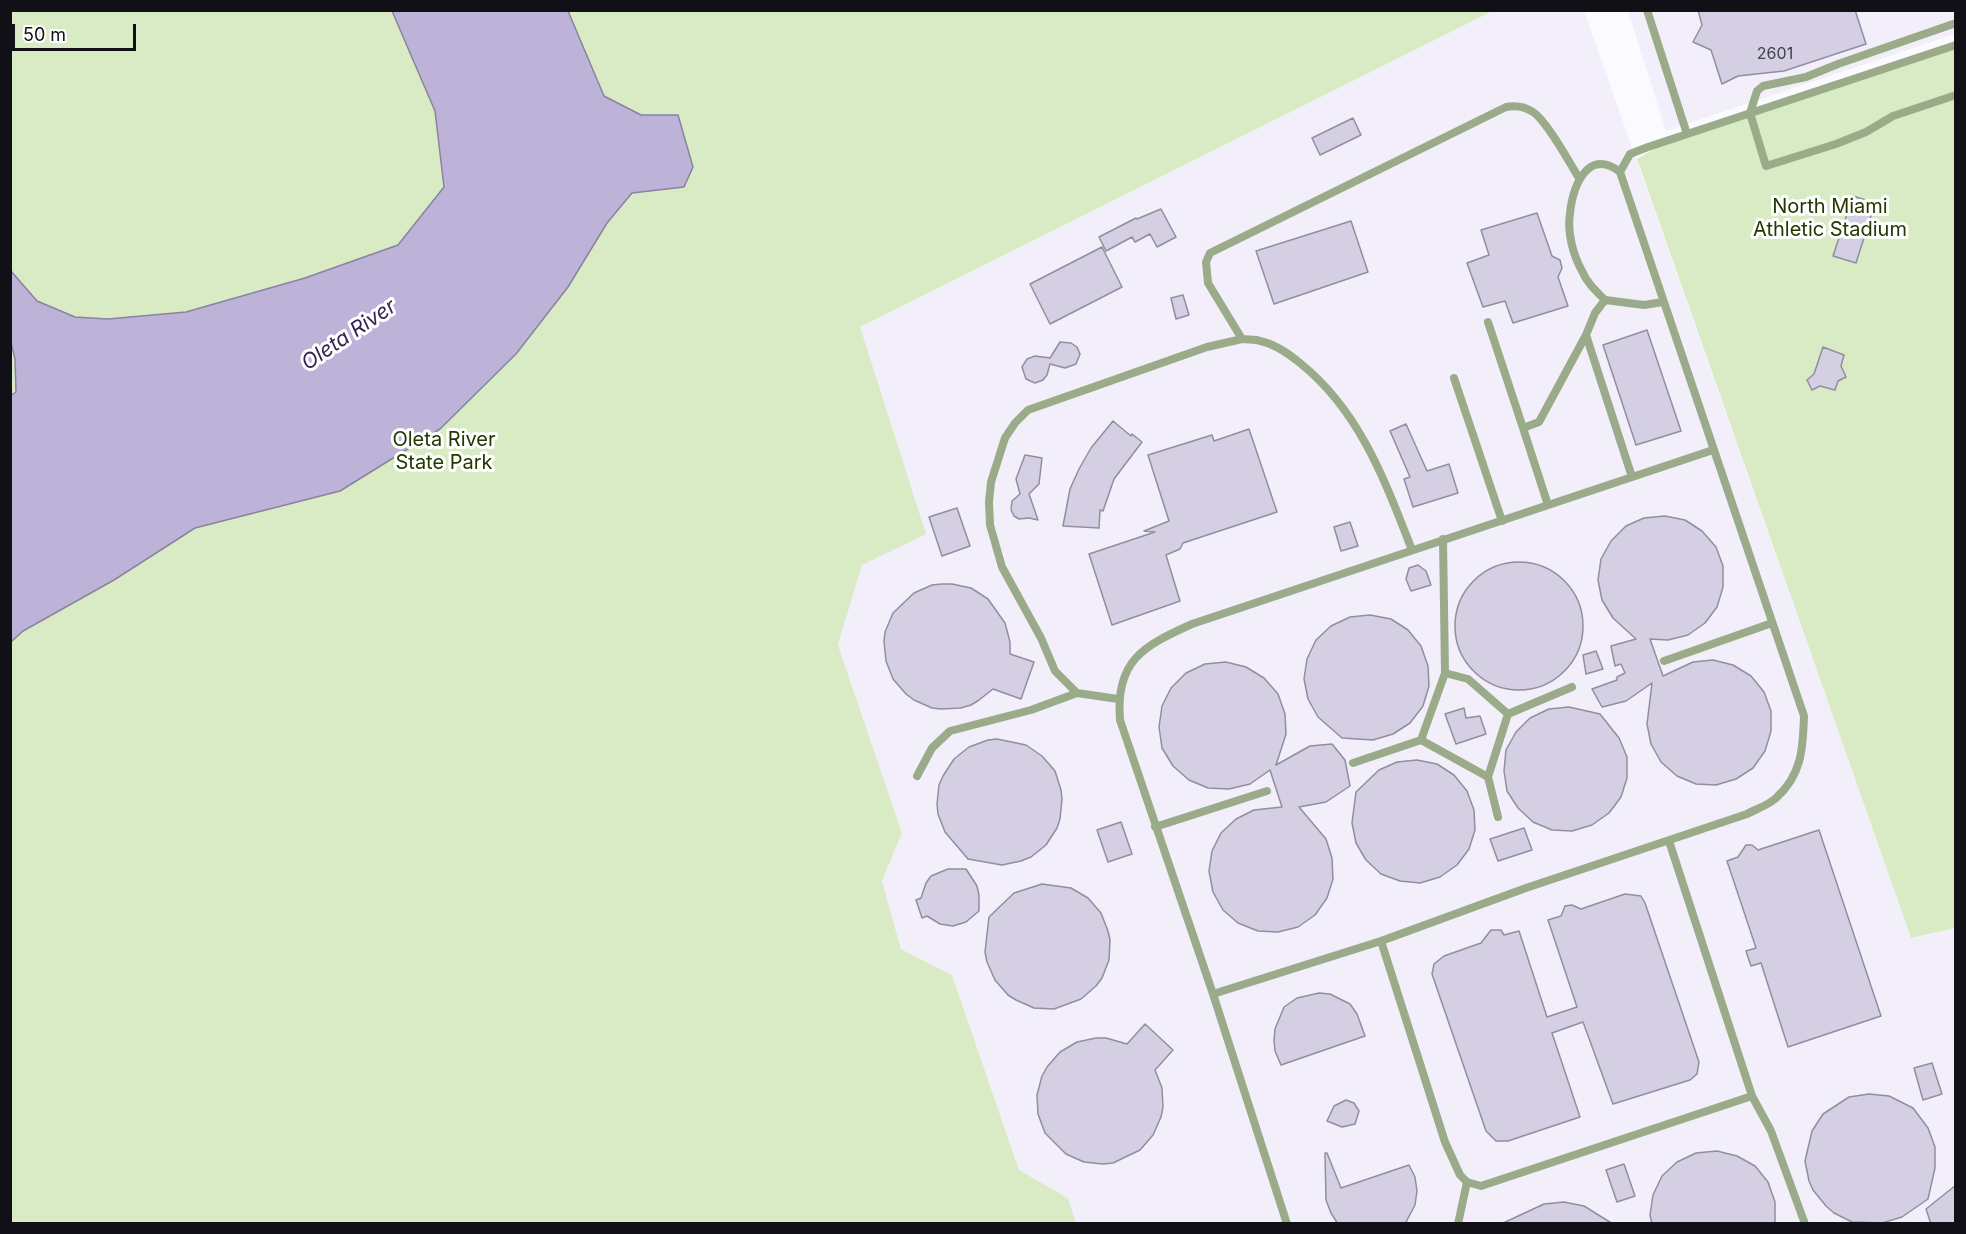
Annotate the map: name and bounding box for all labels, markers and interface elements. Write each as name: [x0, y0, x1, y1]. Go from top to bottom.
scale bar: [15, 12, 140, 50]
text: 50 m: [23, 24, 66, 45]
house number: 2601: [1757, 44, 1793, 64]
park label: North Miami Athletic Stadium: [1753, 195, 1907, 242]
water label: Oleta River: [297, 294, 401, 376]
park label: Oleta River State Park: [392, 428, 496, 475]

